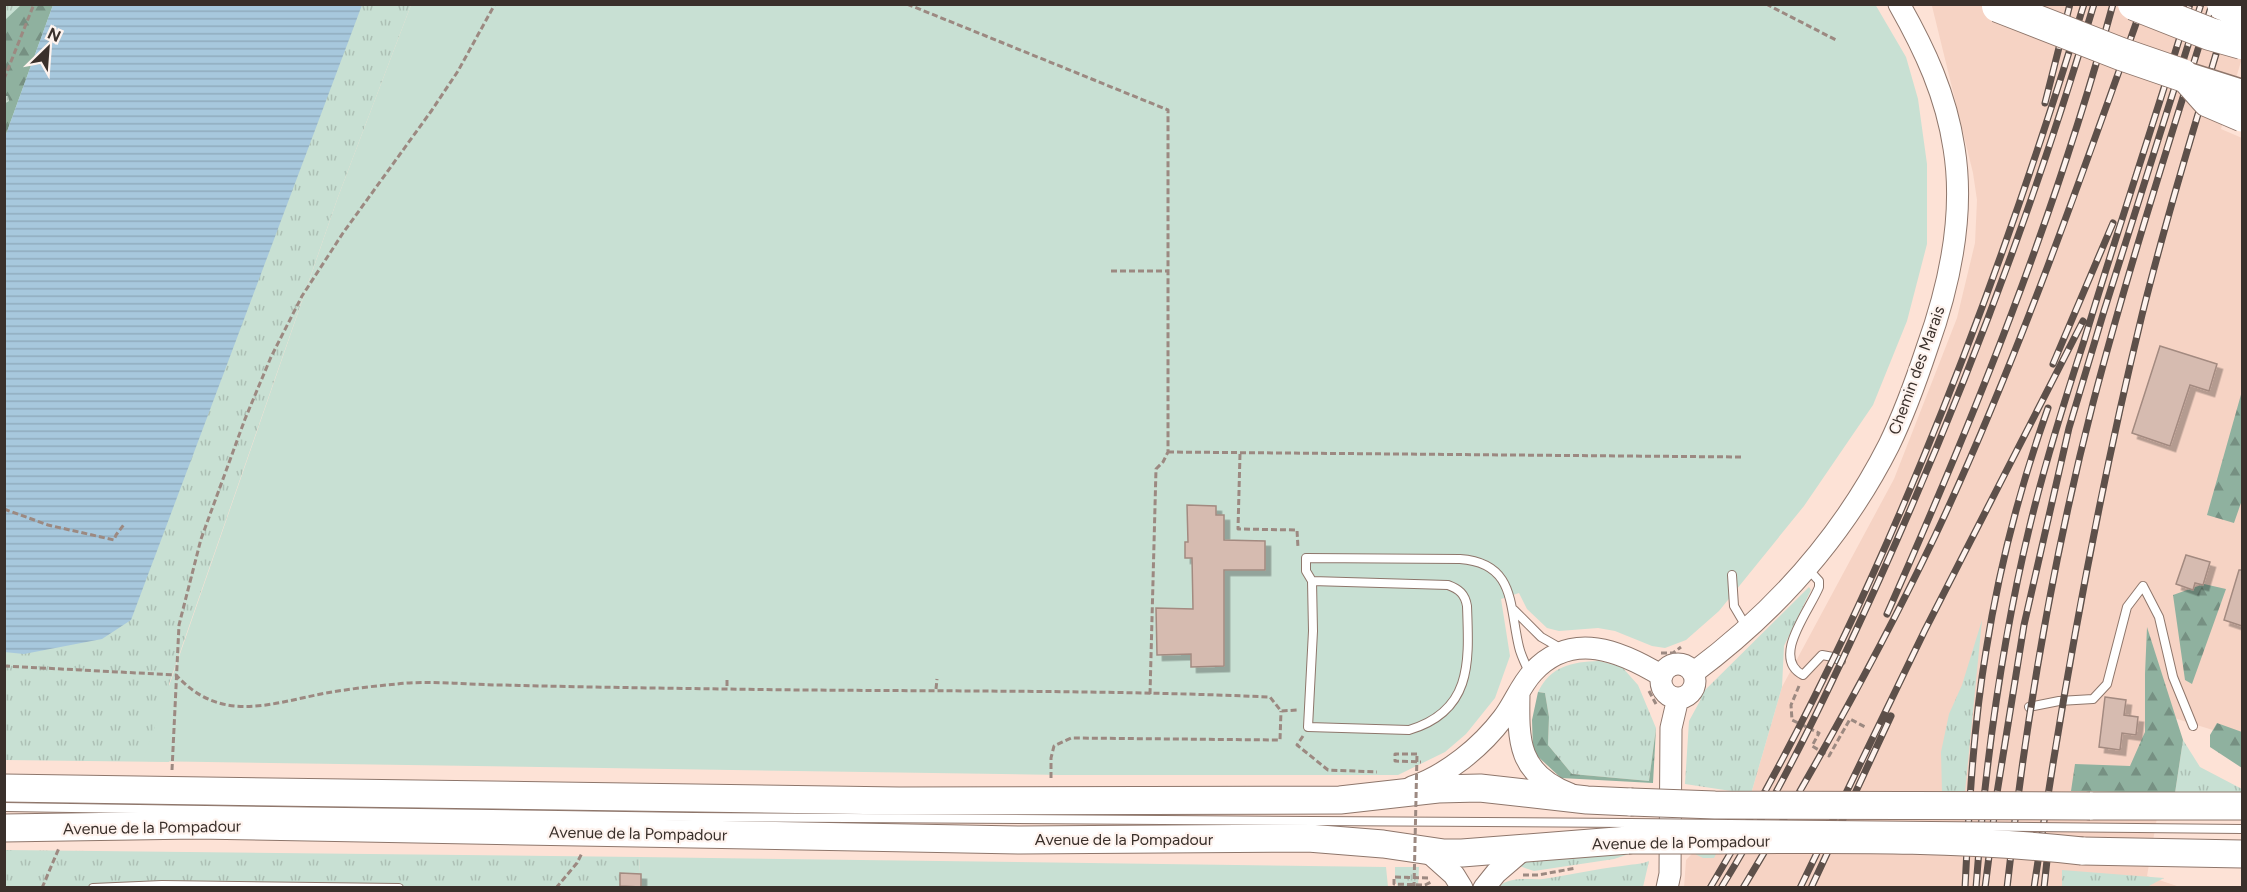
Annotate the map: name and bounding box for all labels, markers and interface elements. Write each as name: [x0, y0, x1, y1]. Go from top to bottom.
north arrow: [18, 18, 78, 78]
text: N: [45, 24, 64, 46]
street label: Chemin des Marais: [1884, 303, 1949, 437]
street label: Avenue de la Pompadour: [63, 816, 242, 839]
street label: Avenue de la Pompadour: [549, 822, 728, 845]
street label: Avenue de la Pompadour: [1035, 830, 1214, 849]
street label: Avenue de la Pompadour: [1592, 831, 1771, 854]

